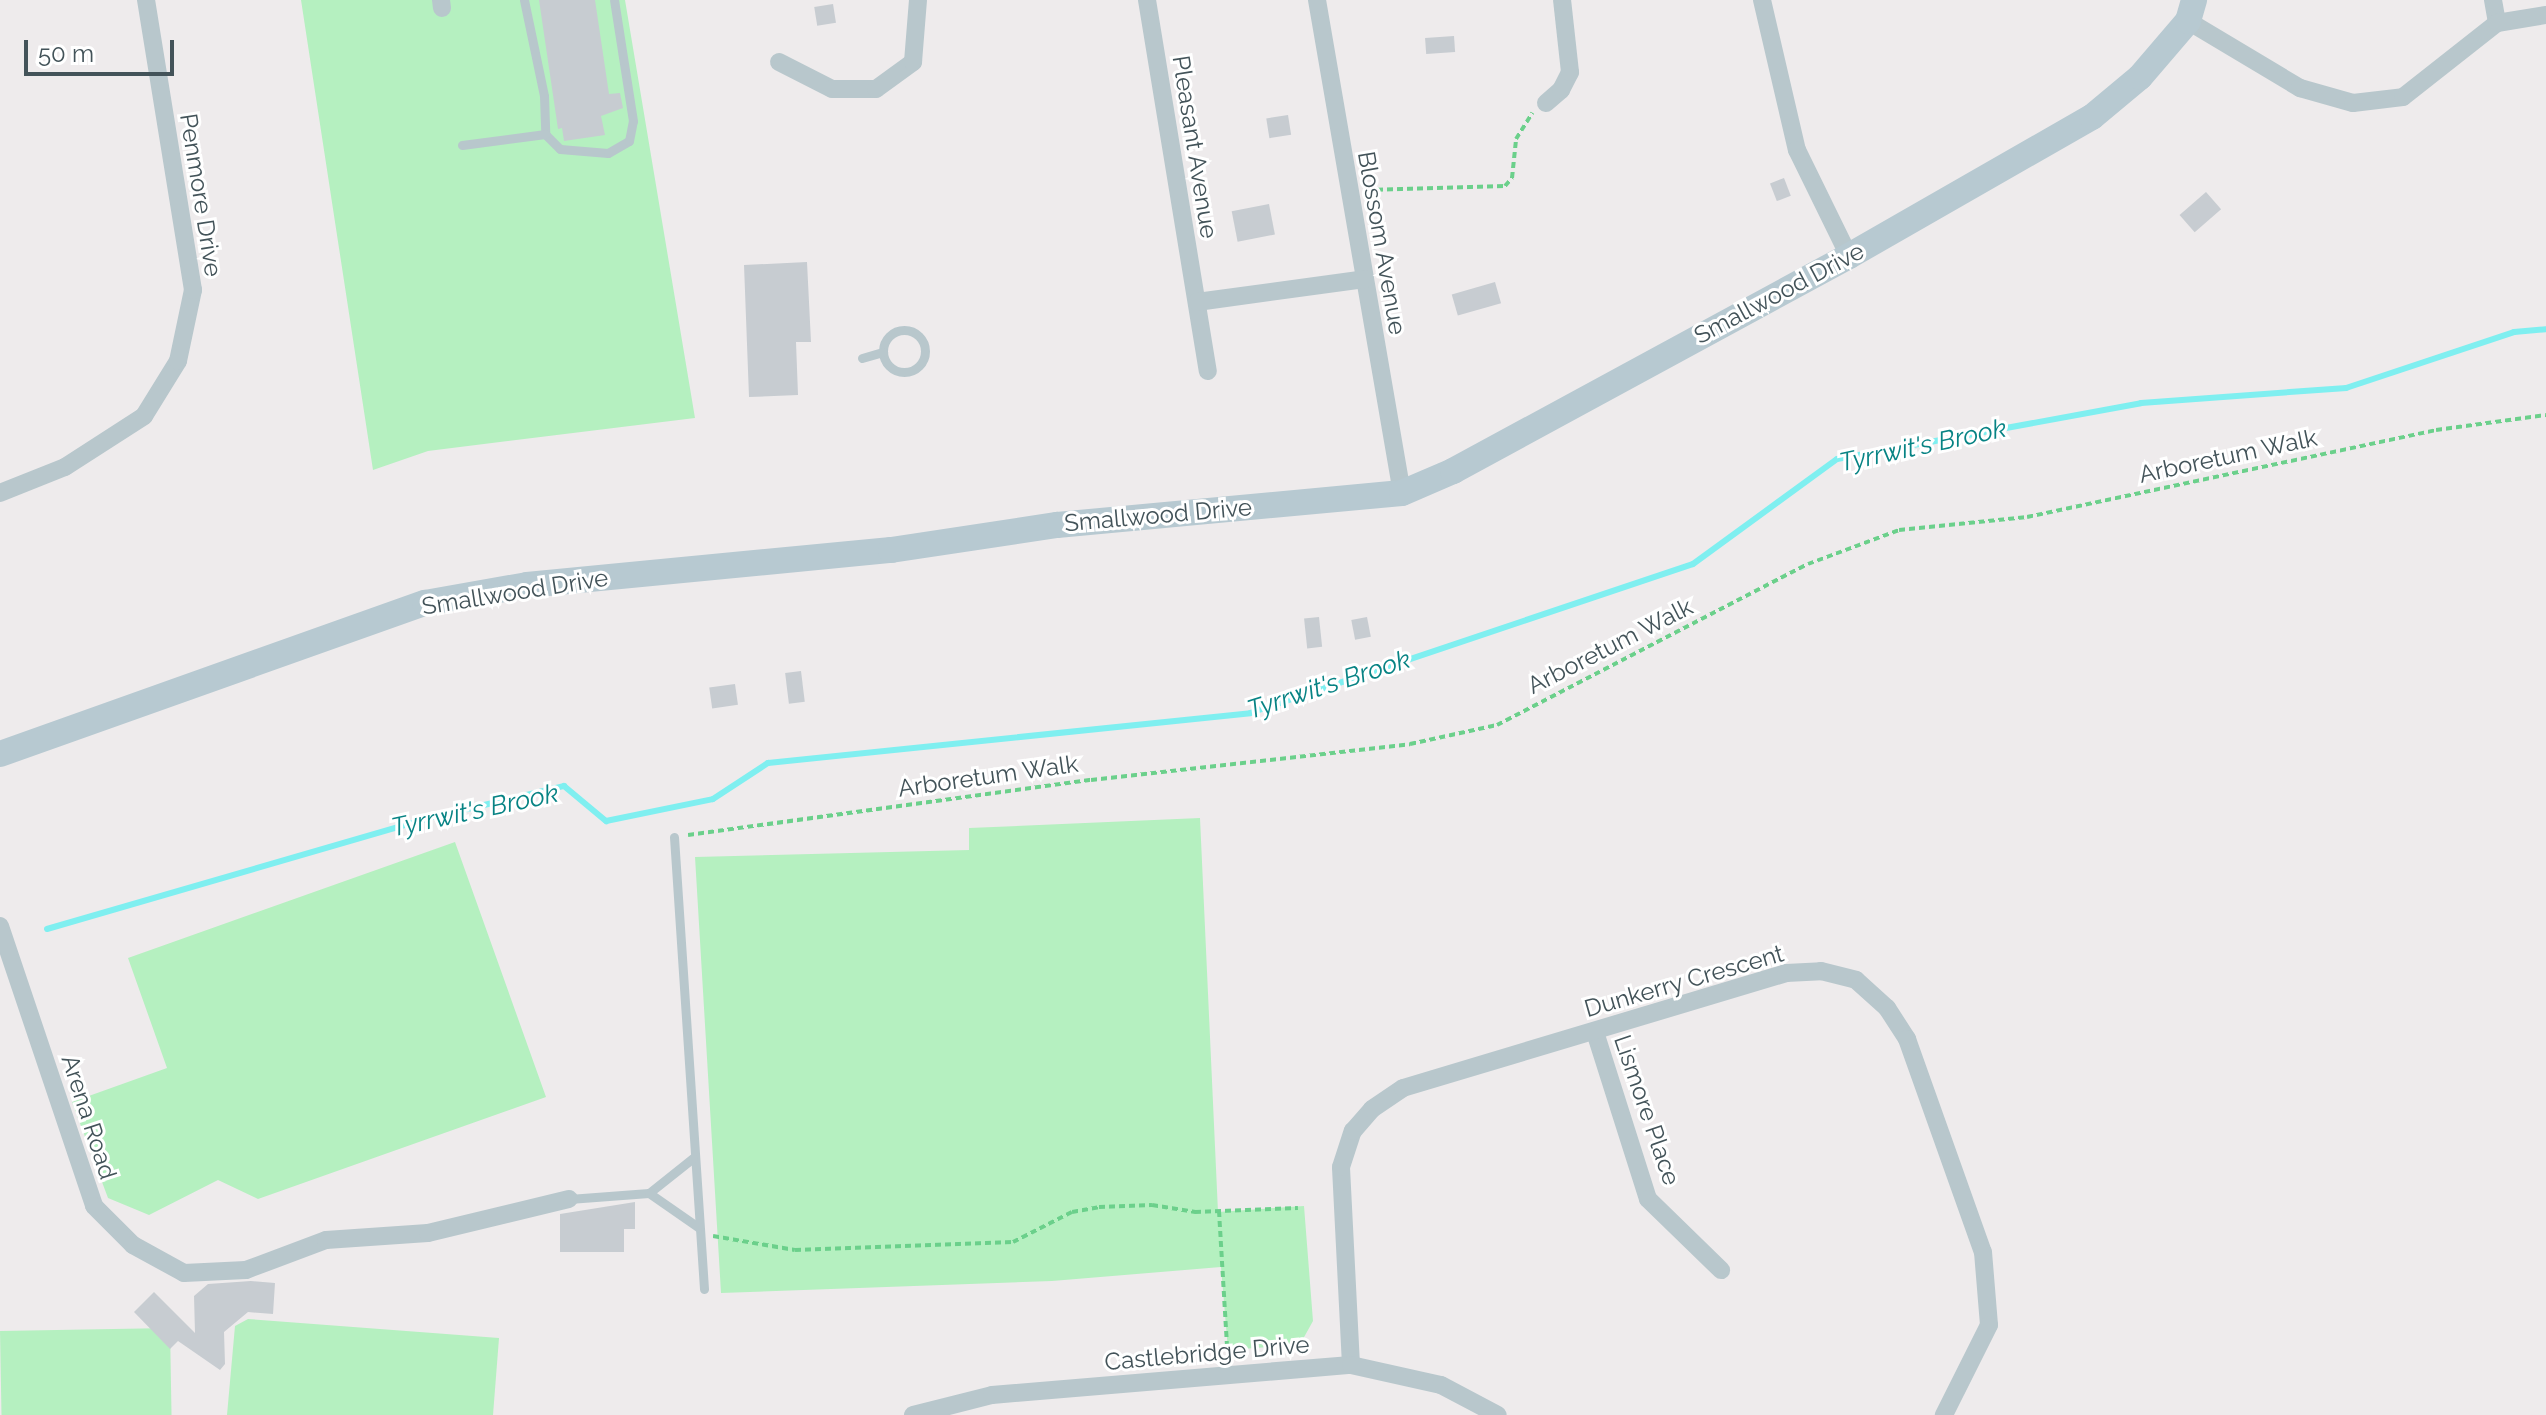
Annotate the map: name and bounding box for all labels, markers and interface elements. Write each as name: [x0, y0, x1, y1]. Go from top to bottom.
scale bar: [28, 24, 178, 74]
text: 50 m: [38, 39, 94, 68]
street label: Pleasant Avenue: [1166, 53, 1224, 241]
street label: Penmore Drive: [174, 111, 228, 279]
street label: Blossom Avenue: [1352, 149, 1412, 337]
street label: Smallwood Drive: [1689, 236, 1869, 350]
water label: Tyrrwit's Brook: [1837, 413, 2009, 479]
street label: Arboretum Walk: [2136, 423, 2320, 489]
street label: Smallwood Drive: [1063, 492, 1253, 538]
street label: Smallwood Drive: [420, 563, 610, 621]
street label: Arboretum Walk: [1522, 592, 1698, 700]
water label: Tyrrwit's Brook: [1243, 644, 1415, 726]
street label: Arboretum Walk: [896, 749, 1080, 803]
water label: Tyrrwit's Brook: [389, 778, 561, 844]
street label: Dunkerry Crescent: [1581, 939, 1787, 1023]
street label: Lismore Place: [1608, 1031, 1686, 1189]
street label: Arena Road: [55, 1051, 123, 1183]
street label: Castlebridge Drive: [1103, 1330, 1311, 1376]

